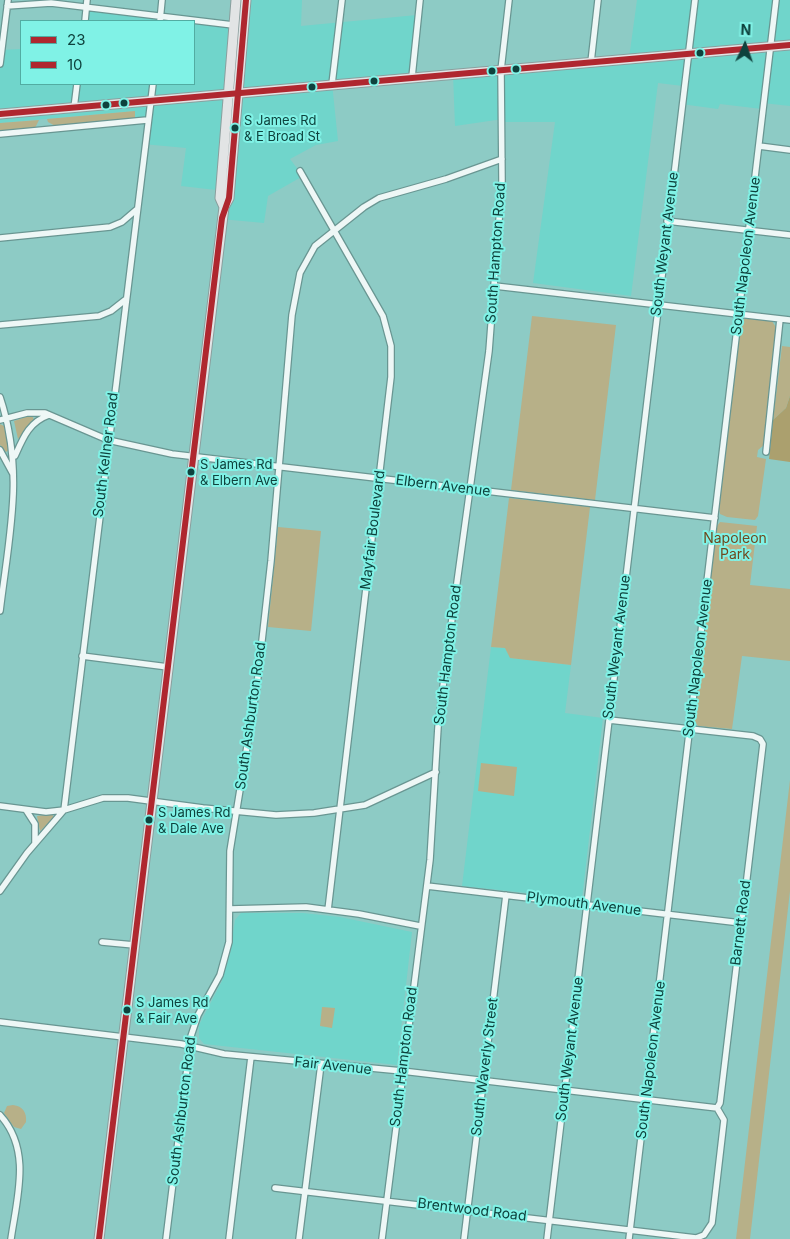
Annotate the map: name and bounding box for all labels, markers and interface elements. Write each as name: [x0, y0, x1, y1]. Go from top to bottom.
legend: [20, 20, 195, 85]
north arrow: [720, 20, 770, 70]
text: N: [740, 21, 752, 38]
text: 23: [67, 30, 85, 49]
unlabelled marker: [695, 48, 705, 58]
text: 10: [67, 55, 83, 74]
unlabelled marker: [511, 64, 521, 74]
unlabelled marker: [487, 66, 497, 76]
unlabelled marker: [369, 76, 379, 86]
unlabelled marker: [307, 82, 317, 92]
unlabelled marker: [119, 98, 129, 108]
unlabelled marker: [101, 100, 111, 110]
place label: S James Rd & E Broad St: [244, 113, 320, 144]
marker: S James Rd & E Broad St: [230, 123, 240, 133]
street label: South Weyant Avenue: [648, 171, 682, 317]
street label: South Napoleon Avenue: [728, 176, 764, 336]
street label: South Hampton Road: [483, 182, 509, 324]
street label: South Kellner Road: [90, 392, 122, 518]
place label: S James Rd & Elbern Ave: [200, 457, 278, 488]
marker: S James Rd & Elbern Ave: [186, 467, 196, 477]
street label: Mayfair Boulevard: [357, 469, 389, 591]
street label: Elbern Avenue: [395, 472, 491, 500]
park label: Napoleon Park: [703, 531, 767, 564]
street label: South Weyant Avenue: [600, 574, 634, 720]
street label: South Napoleon Avenue: [680, 578, 716, 738]
street label: South Hampton Road: [431, 584, 465, 726]
street label: South Ashburton Road: [232, 641, 270, 791]
place label: S James Rd & Dale Ave: [158, 805, 230, 836]
marker: S James Rd & Dale Ave: [144, 815, 154, 825]
street label: Barnett Road: [727, 880, 755, 966]
street label: Plymouth Avenue: [526, 889, 642, 919]
street label: South Weyant Avenue: [553, 976, 587, 1122]
street label: South Napoleon Avenue: [633, 980, 669, 1140]
street label: South Hampton Road: [387, 986, 421, 1128]
place label: S James Rd & Fair Ave: [136, 995, 208, 1026]
street label: South Waverly Street: [468, 997, 502, 1137]
marker: S James Rd & Fair Ave: [122, 1005, 132, 1015]
street label: South Ashburton Road: [165, 1036, 199, 1186]
street label: Fair Avenue: [294, 1054, 372, 1078]
street label: Brentwood Road: [417, 1195, 527, 1225]

